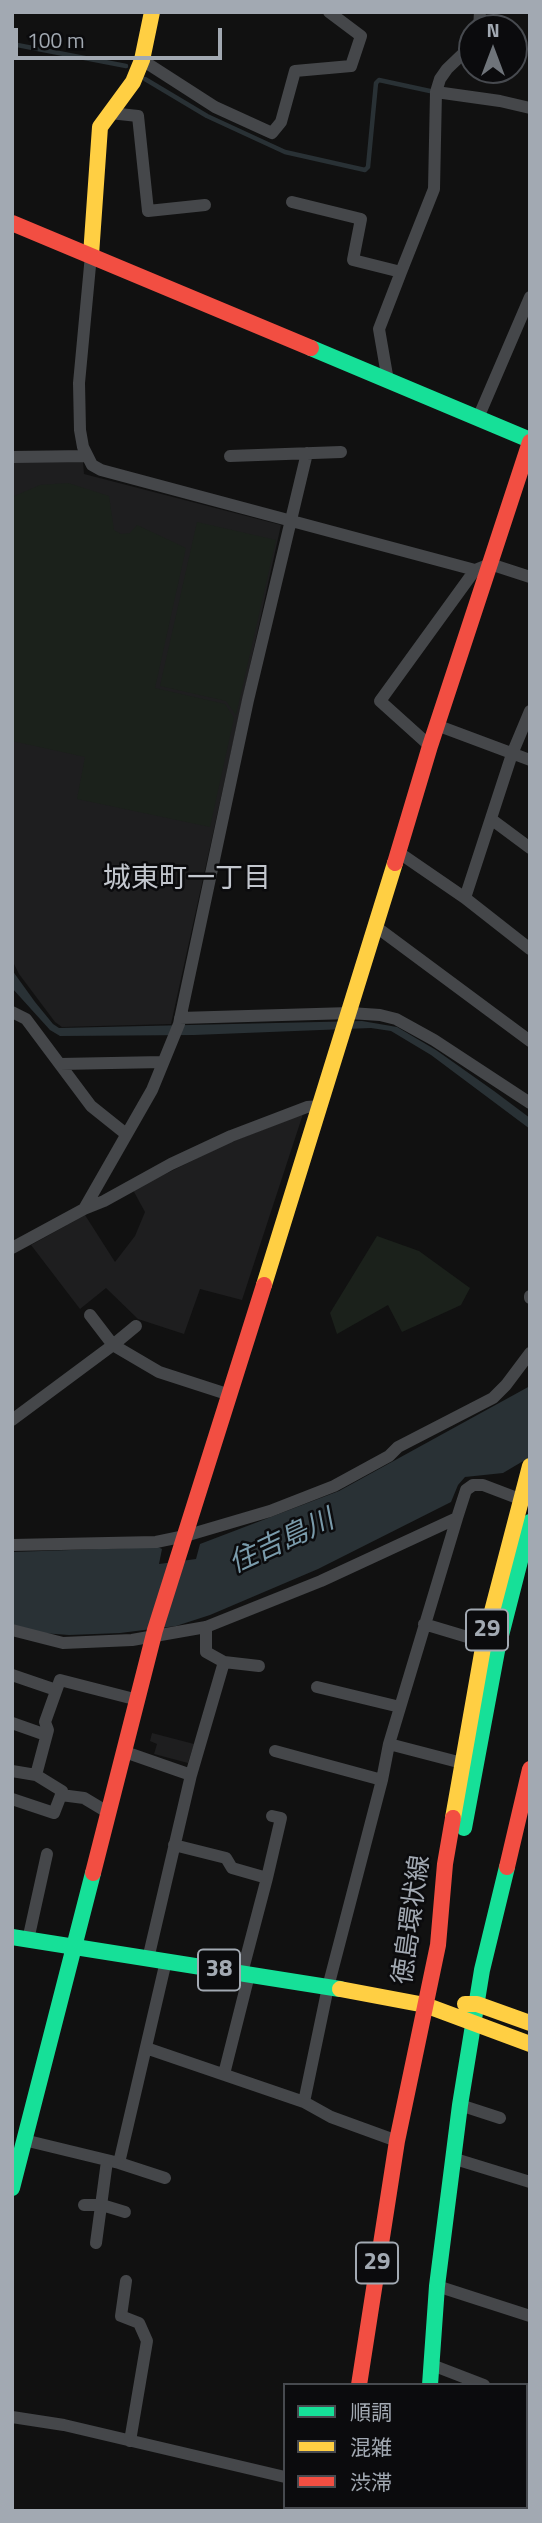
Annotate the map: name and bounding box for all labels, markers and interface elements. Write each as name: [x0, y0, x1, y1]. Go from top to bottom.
scale bar: [18, 14, 226, 58]
north arrow: [458, 14, 528, 84]
text: N: [486, 15, 500, 44]
text: 100 m: [27, 24, 84, 56]
district label: 城東町一丁目: [103, 863, 271, 897]
water label: 住吉島川: [224, 1504, 340, 1582]
road number: 29: [466, 1610, 508, 1650]
street label: 徳島環状線: [389, 1853, 437, 1987]
road number: 38: [198, 1950, 240, 1991]
road number: 29: [356, 2242, 398, 2284]
legend: [283, 2383, 528, 2509]
text: 順調: [350, 2396, 392, 2428]
text: 混雑: [350, 2431, 392, 2463]
text: 渋滞: [350, 2466, 392, 2498]

